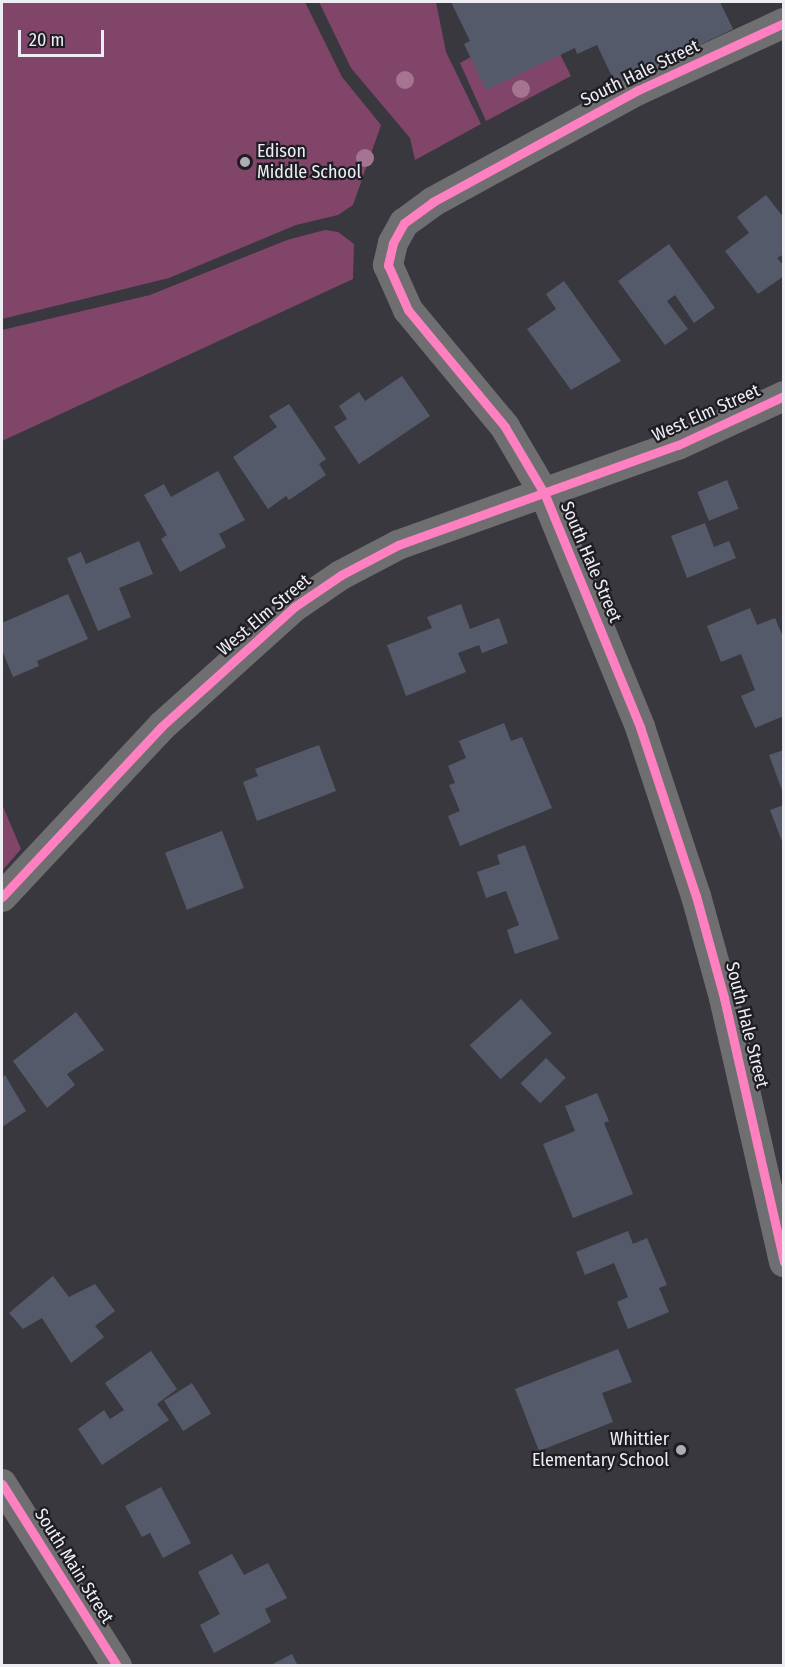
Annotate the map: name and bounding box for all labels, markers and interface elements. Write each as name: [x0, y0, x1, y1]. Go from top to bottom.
scale bar: [21, 18, 106, 56]
text: 20 m: [29, 29, 64, 51]
street label: South Hale Street: [577, 35, 703, 111]
place label: Edison Middle School: [257, 141, 361, 184]
marker: Edison Middle School: [238, 155, 252, 169]
street label: West Elm Street: [649, 380, 763, 446]
street label: South Hale Street: [556, 498, 626, 626]
street label: West Elm Street: [213, 570, 315, 660]
street label: South Hale Street: [721, 960, 773, 1090]
place label: Whittier Elementary School: [532, 1429, 669, 1472]
marker: Whittier Elementary School: [674, 1443, 688, 1457]
street label: South Main Street: [30, 1504, 118, 1628]

